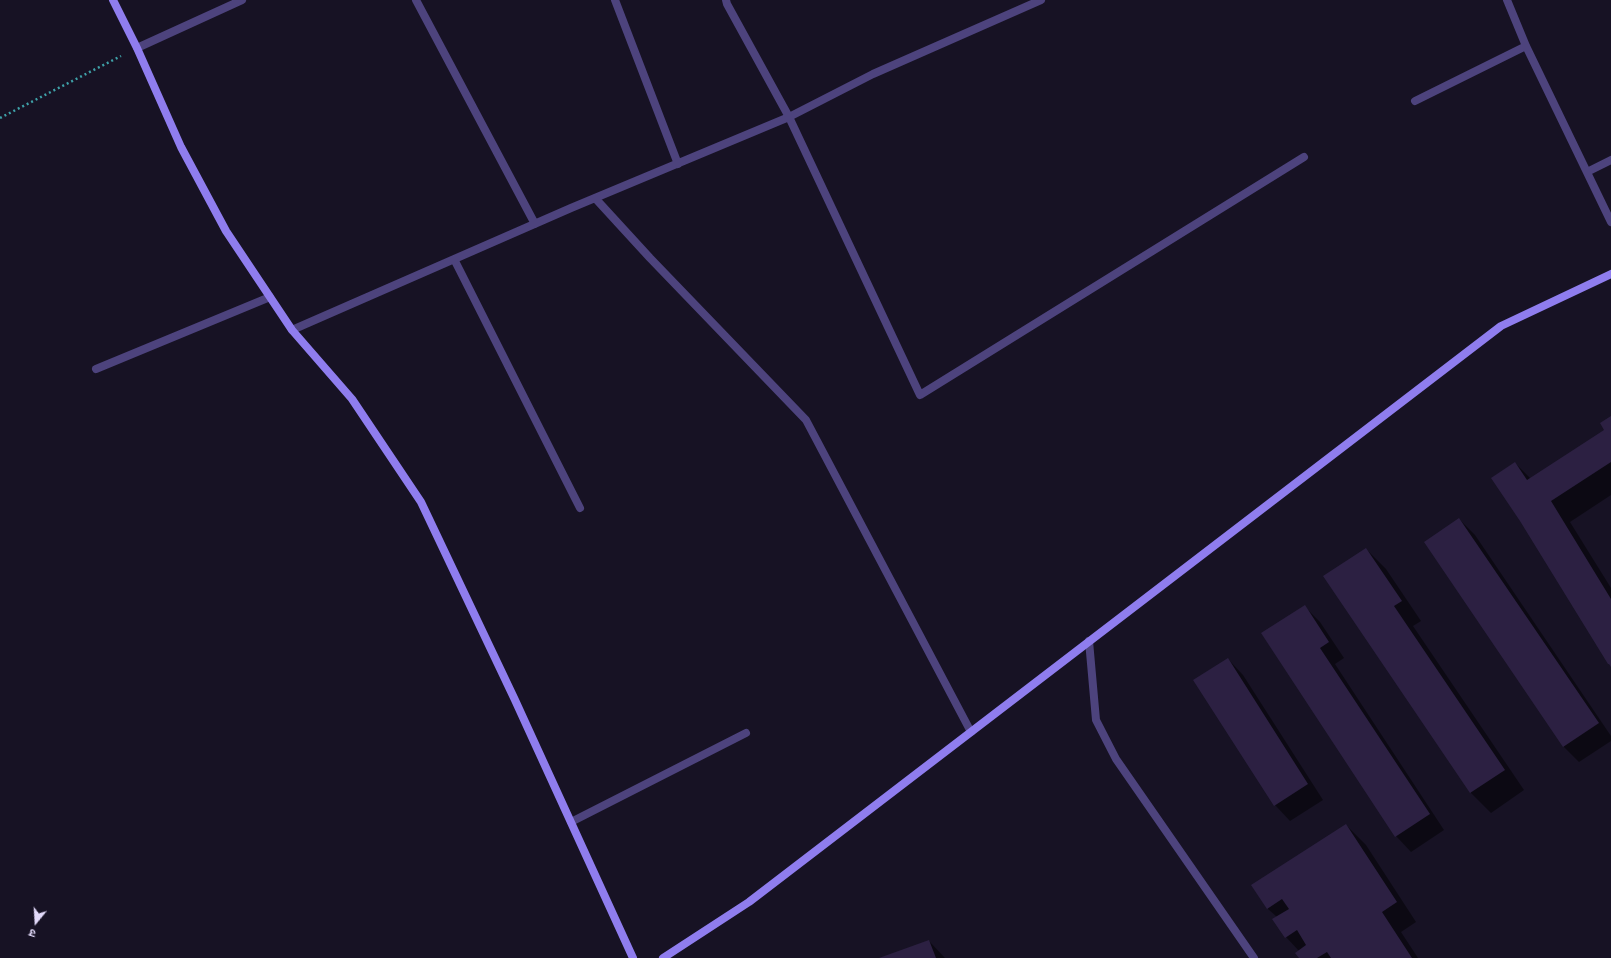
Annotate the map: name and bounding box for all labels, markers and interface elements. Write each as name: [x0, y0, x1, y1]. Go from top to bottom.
north arrow: [16, 902, 56, 942]
text: उ: [27, 926, 38, 941]

